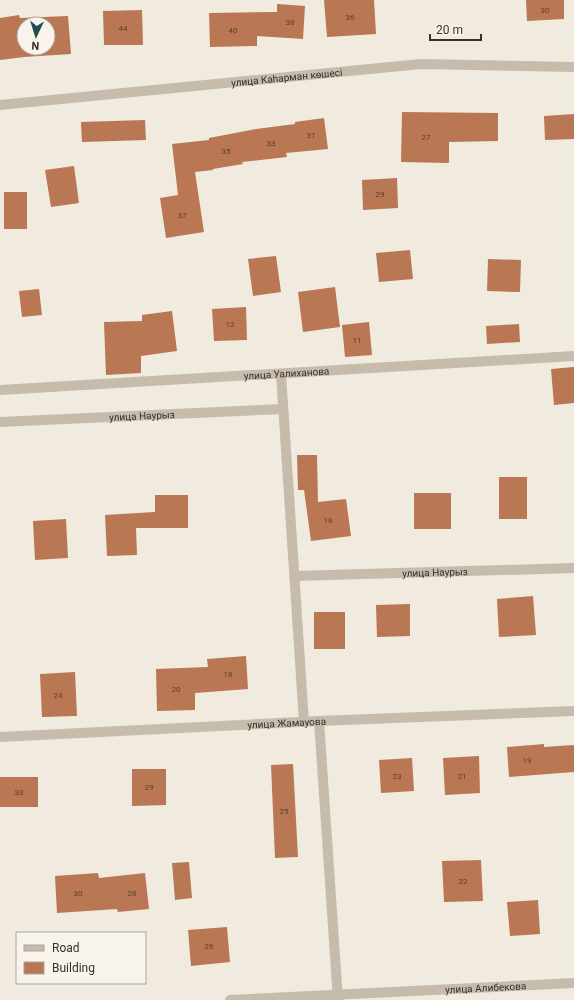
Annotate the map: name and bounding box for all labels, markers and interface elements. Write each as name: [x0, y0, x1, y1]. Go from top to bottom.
house number: 30: [541, 6, 550, 15]
house number: 36: [346, 13, 355, 22]
north arrow: [16, 16, 56, 56]
scale bar: [430, 16, 481, 42]
house number: 38: [286, 18, 295, 27]
text: 20 m: [436, 23, 463, 37]
house number: 44: [119, 24, 128, 33]
house number: 40: [229, 26, 238, 35]
text: N: [31, 39, 40, 52]
street label: улица Каһарман көшесі: [231, 67, 343, 88]
house number: 31: [307, 131, 316, 140]
house number: 27: [422, 133, 431, 142]
house number: 33: [267, 139, 276, 148]
house number: 35: [222, 147, 231, 156]
house number: 29: [376, 190, 385, 199]
house number: 37: [178, 211, 187, 220]
house number: 12: [226, 320, 235, 329]
house number: 11: [353, 336, 362, 345]
street label: улица Уалиханова: [243, 366, 330, 382]
street label: улица Наурыз: [109, 409, 175, 423]
house number: 18: [324, 516, 333, 525]
street label: улица Наурыз: [402, 566, 468, 579]
house number: 18: [224, 670, 233, 679]
house number: 20: [172, 685, 181, 694]
house number: 24: [54, 691, 63, 700]
street label: улица Жамауова: [247, 716, 326, 731]
house number: 19: [523, 756, 532, 765]
house number: 23: [393, 772, 402, 781]
house number: 21: [458, 772, 467, 781]
house number: 29: [145, 783, 154, 792]
house number: 33: [15, 788, 24, 797]
house number: 25: [280, 807, 289, 816]
house number: 22: [459, 877, 468, 886]
house number: 30: [74, 889, 83, 898]
house number: 28: [128, 889, 137, 898]
legend: [16, 932, 146, 984]
text: Road: [52, 941, 80, 955]
house number: 26: [205, 942, 214, 951]
text: Building: [52, 961, 95, 975]
street label: улица Алибекова: [445, 980, 527, 995]

